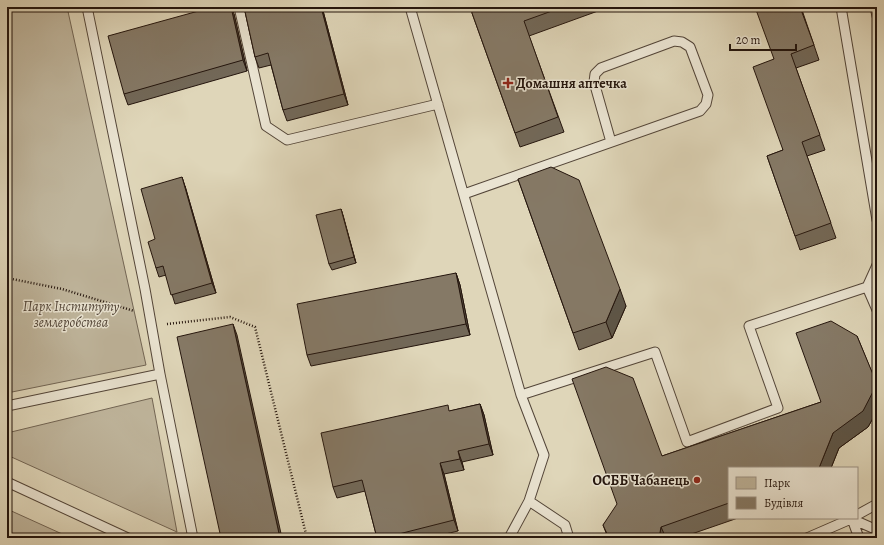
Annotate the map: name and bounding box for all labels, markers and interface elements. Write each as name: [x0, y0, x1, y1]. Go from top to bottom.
scale bar: [730, 26, 796, 52]
text: 20 m: [736, 32, 760, 48]
place label: Домашня аптечка: [516, 74, 627, 93]
marker: Домашня аптечка: [503, 78, 513, 88]
park label: Парк Інституту землеробства: [23, 297, 120, 332]
legend: [728, 467, 858, 519]
place label: ОСББ Чабанець: [593, 471, 690, 490]
marker: ОСББ Чабанець: [692, 475, 702, 485]
text: Парк: [764, 475, 790, 491]
text: Будівля: [764, 495, 804, 511]

